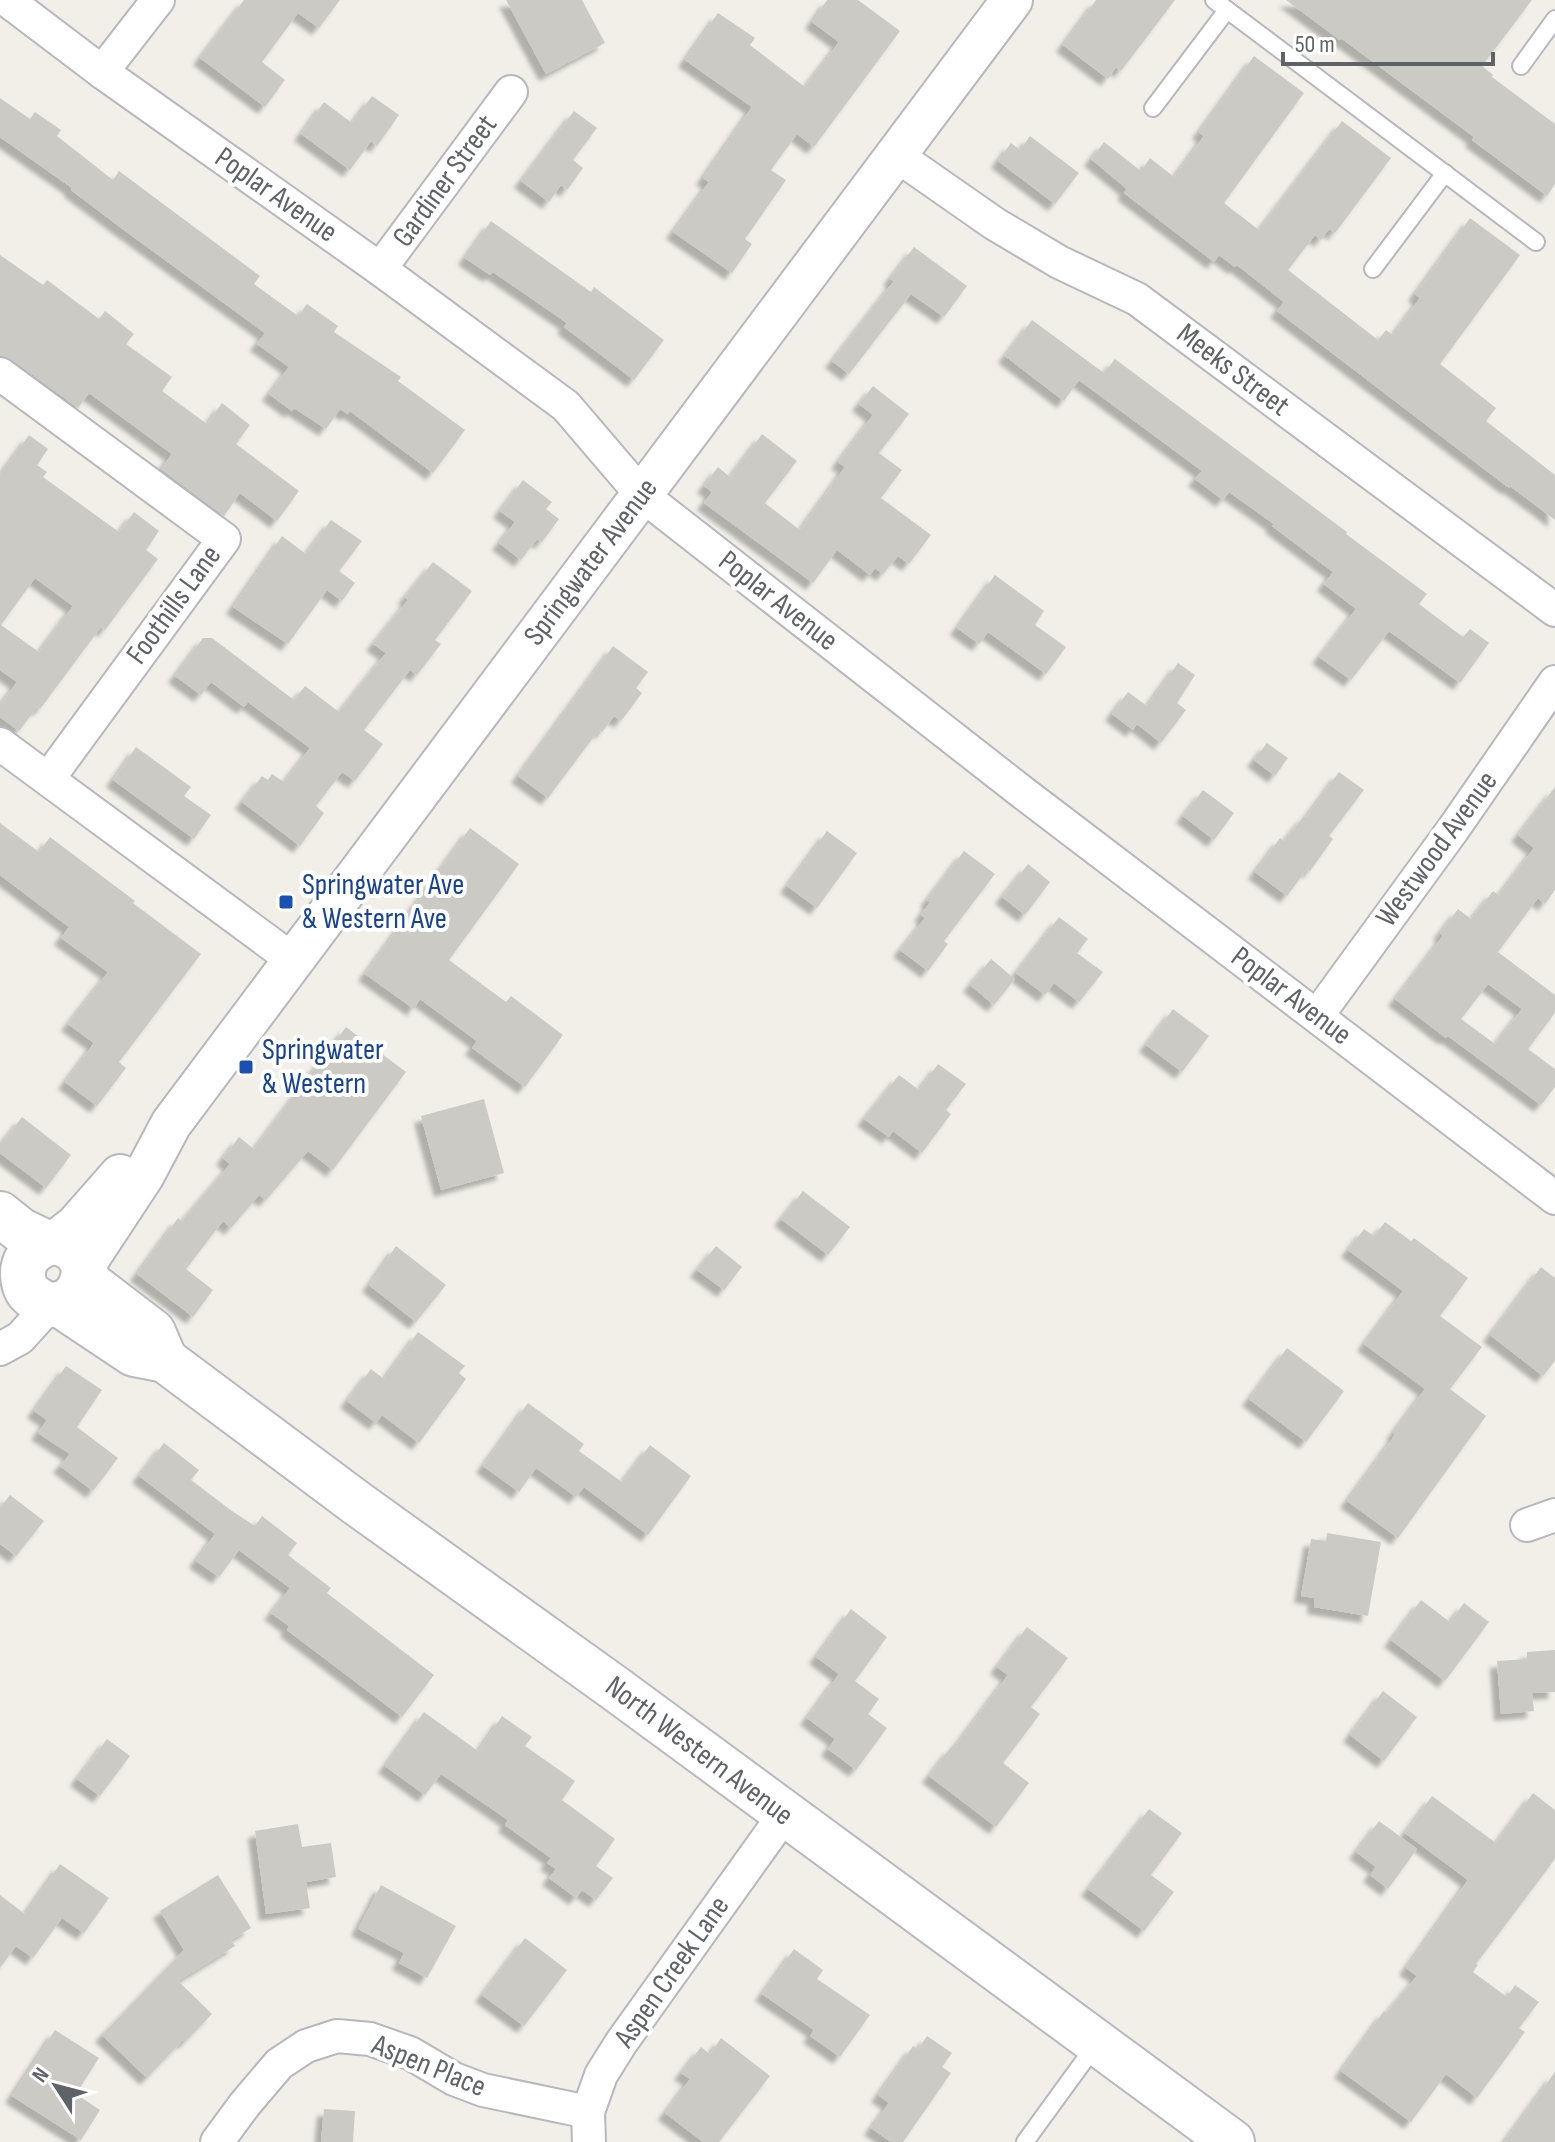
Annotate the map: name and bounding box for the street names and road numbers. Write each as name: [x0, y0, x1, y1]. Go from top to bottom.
street label: Gardiner Street: [385, 108, 505, 254]
street label: Poplar Avenue: [208, 140, 344, 250]
street label: Meeks Street: [1170, 316, 1296, 424]
street label: Springwater Avenue: [517, 471, 665, 653]
street label: Foothills Lane: [119, 539, 229, 671]
street label: Poplar Avenue: [711, 543, 845, 659]
street label: Westwood Avenue: [1369, 764, 1505, 934]
street label: Poplar Avenue: [1224, 939, 1358, 1053]
street label: North Western Avenue: [598, 1669, 800, 1833]
street label: Aspen Creek Lane: [606, 1889, 737, 2055]
street label: Aspen Place: [366, 2027, 491, 2105]

